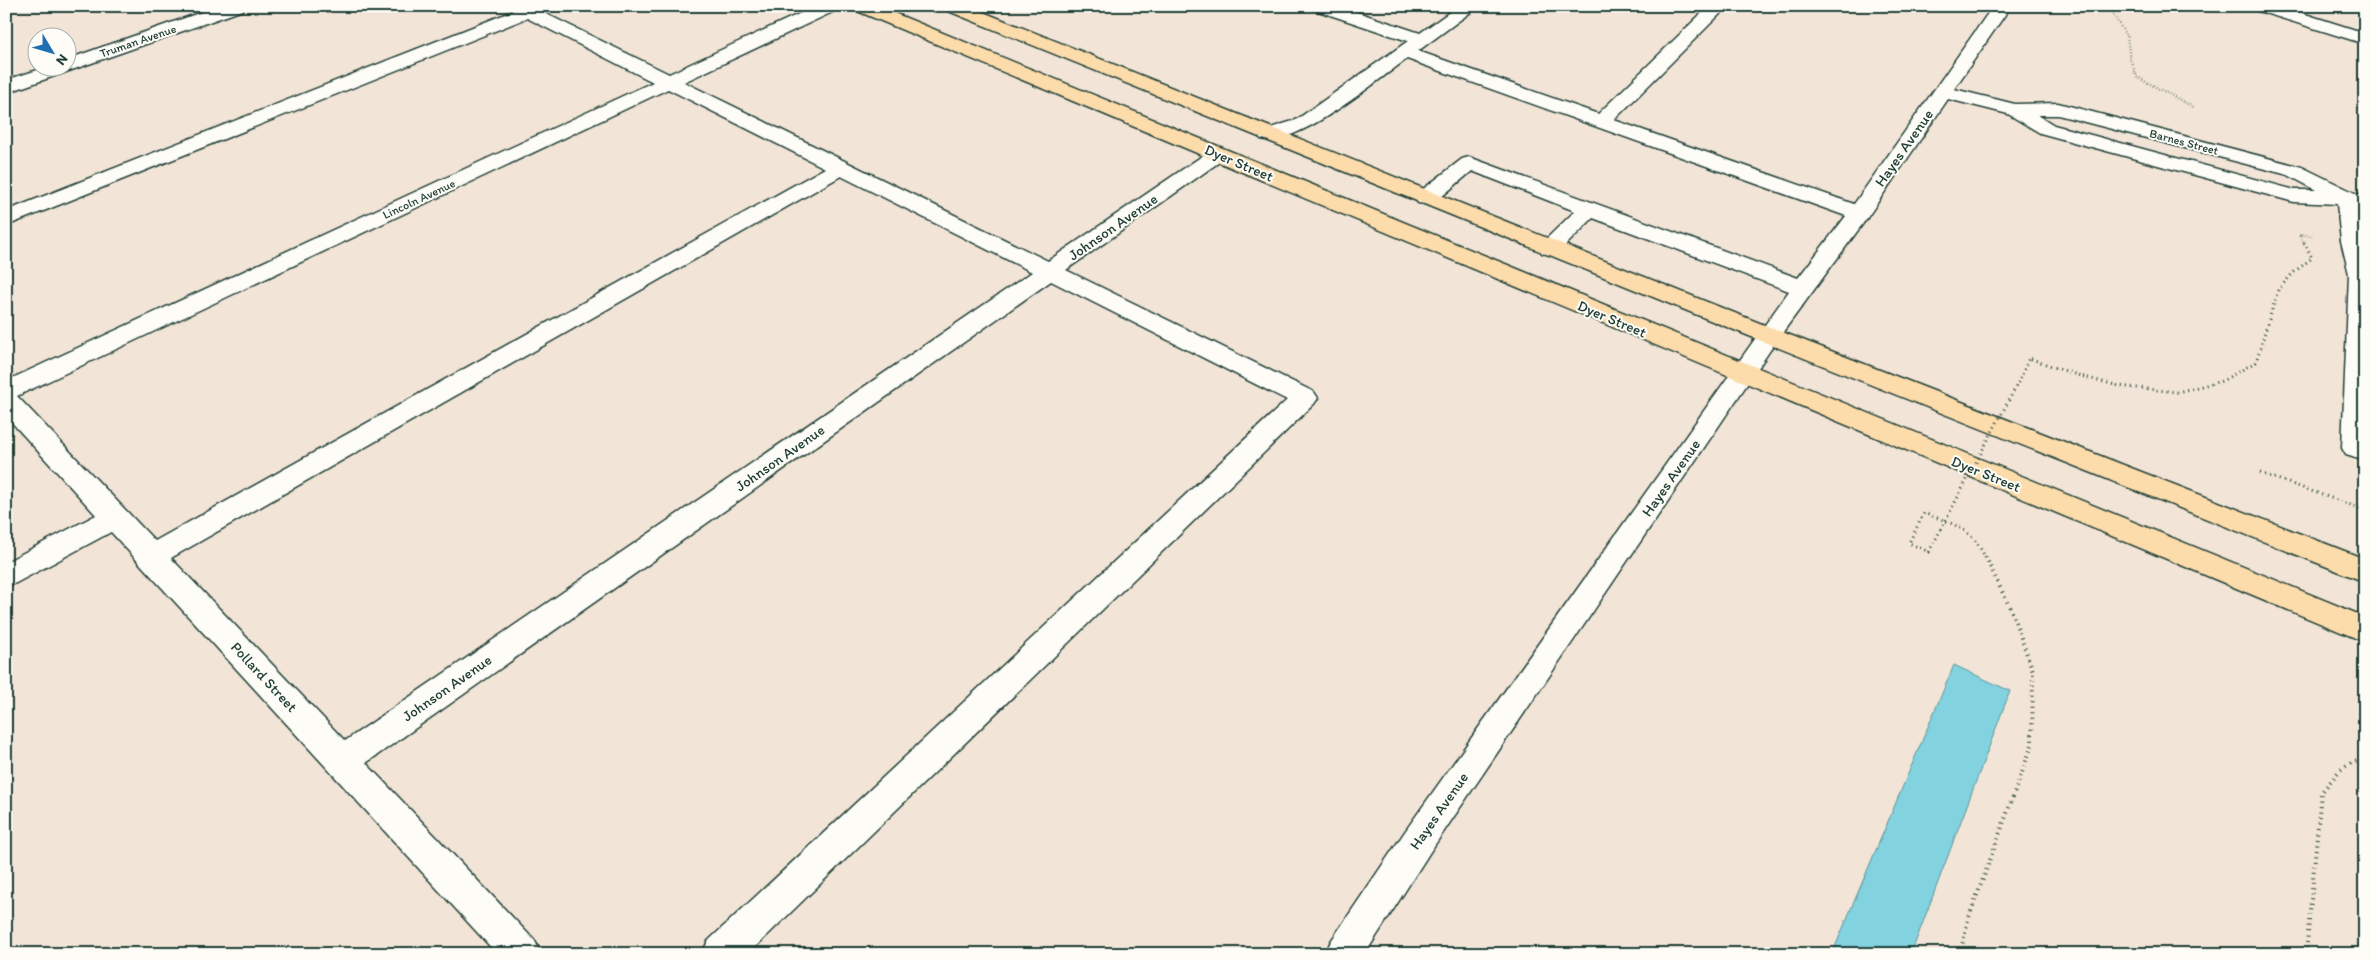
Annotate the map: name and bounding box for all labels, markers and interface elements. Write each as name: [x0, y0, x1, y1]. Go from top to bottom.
street label: Truman Avenue: [98, 21, 178, 61]
north arrow: [28, 28, 78, 78]
text: N: [52, 51, 71, 69]
street label: Hayes Avenue: [1871, 106, 1937, 190]
street label: Barnes Street: [2148, 126, 2220, 158]
street label: Dyer Street: [1202, 140, 1276, 186]
street label: Lincoln Avenue: [380, 176, 458, 222]
street label: Johnson Avenue: [1065, 190, 1161, 264]
street label: Dyer Street: [1575, 296, 1649, 342]
street label: Johnson Avenue: [732, 421, 828, 495]
street label: Hayes Avenue: [1638, 436, 1704, 520]
street label: Dyer Street: [1949, 452, 2024, 496]
street label: Pollard Street: [227, 638, 301, 716]
street label: Johnson Avenue: [399, 651, 495, 725]
street label: Hayes Avenue: [1406, 769, 1472, 853]

